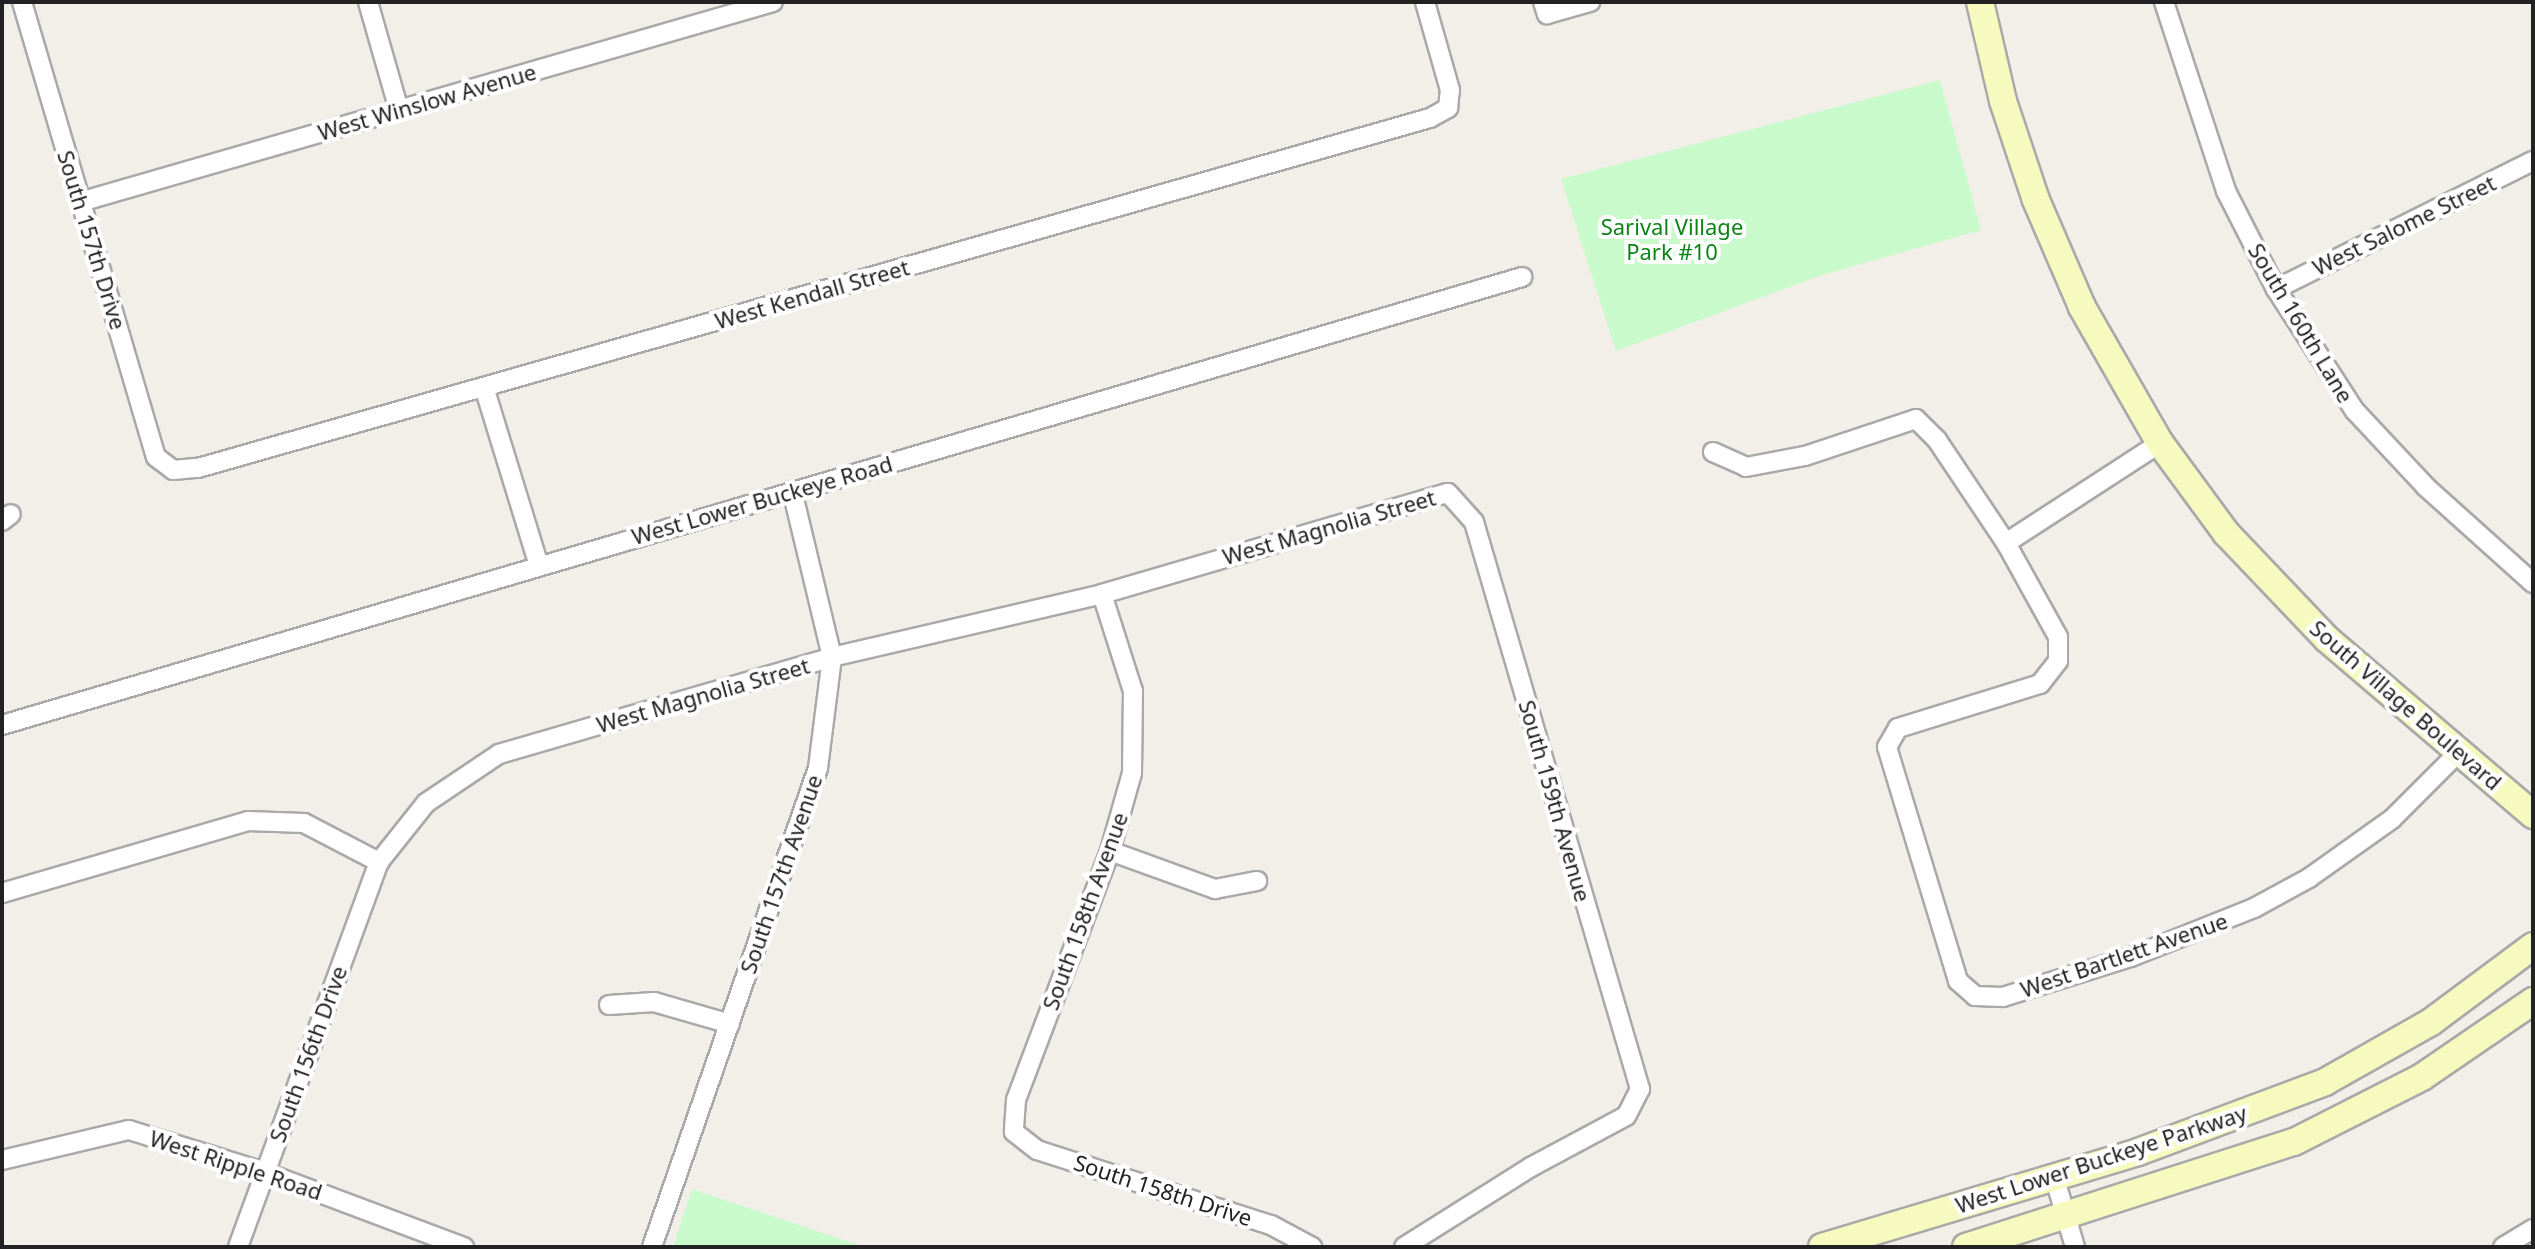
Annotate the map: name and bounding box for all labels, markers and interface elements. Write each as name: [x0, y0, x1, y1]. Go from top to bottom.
street label: West Winslow Avenue: [315, 58, 539, 146]
street label: South 157th Drive: [52, 147, 132, 333]
street label: West Salome Street: [2308, 169, 2500, 281]
park label: Sarival Village Park #10: [1601, 213, 1743, 264]
street label: South 160th Lane: [2243, 239, 2359, 407]
street label: West Kendall Street: [712, 254, 912, 334]
street label: West Lower Buckeye Road: [629, 450, 895, 550]
street label: West Magnolia Street: [1220, 484, 1438, 570]
street label: South Village Boulevard: [2305, 615, 2507, 795]
street label: West Magnolia Street: [594, 652, 812, 738]
street label: South 159th Avenue: [1514, 697, 1596, 905]
street label: South 157th Avenue: [735, 771, 827, 977]
street label: South 158th Avenue: [1037, 809, 1133, 1013]
street label: West Bartlett Avenue: [2017, 907, 2231, 1003]
street label: South 156th Drive: [264, 962, 352, 1146]
street label: West Lower Buckeye Parkway: [1952, 1099, 2250, 1219]
street label: West Ripple Road: [146, 1125, 326, 1205]
street label: South 158th Drive: [1071, 1149, 1255, 1231]

